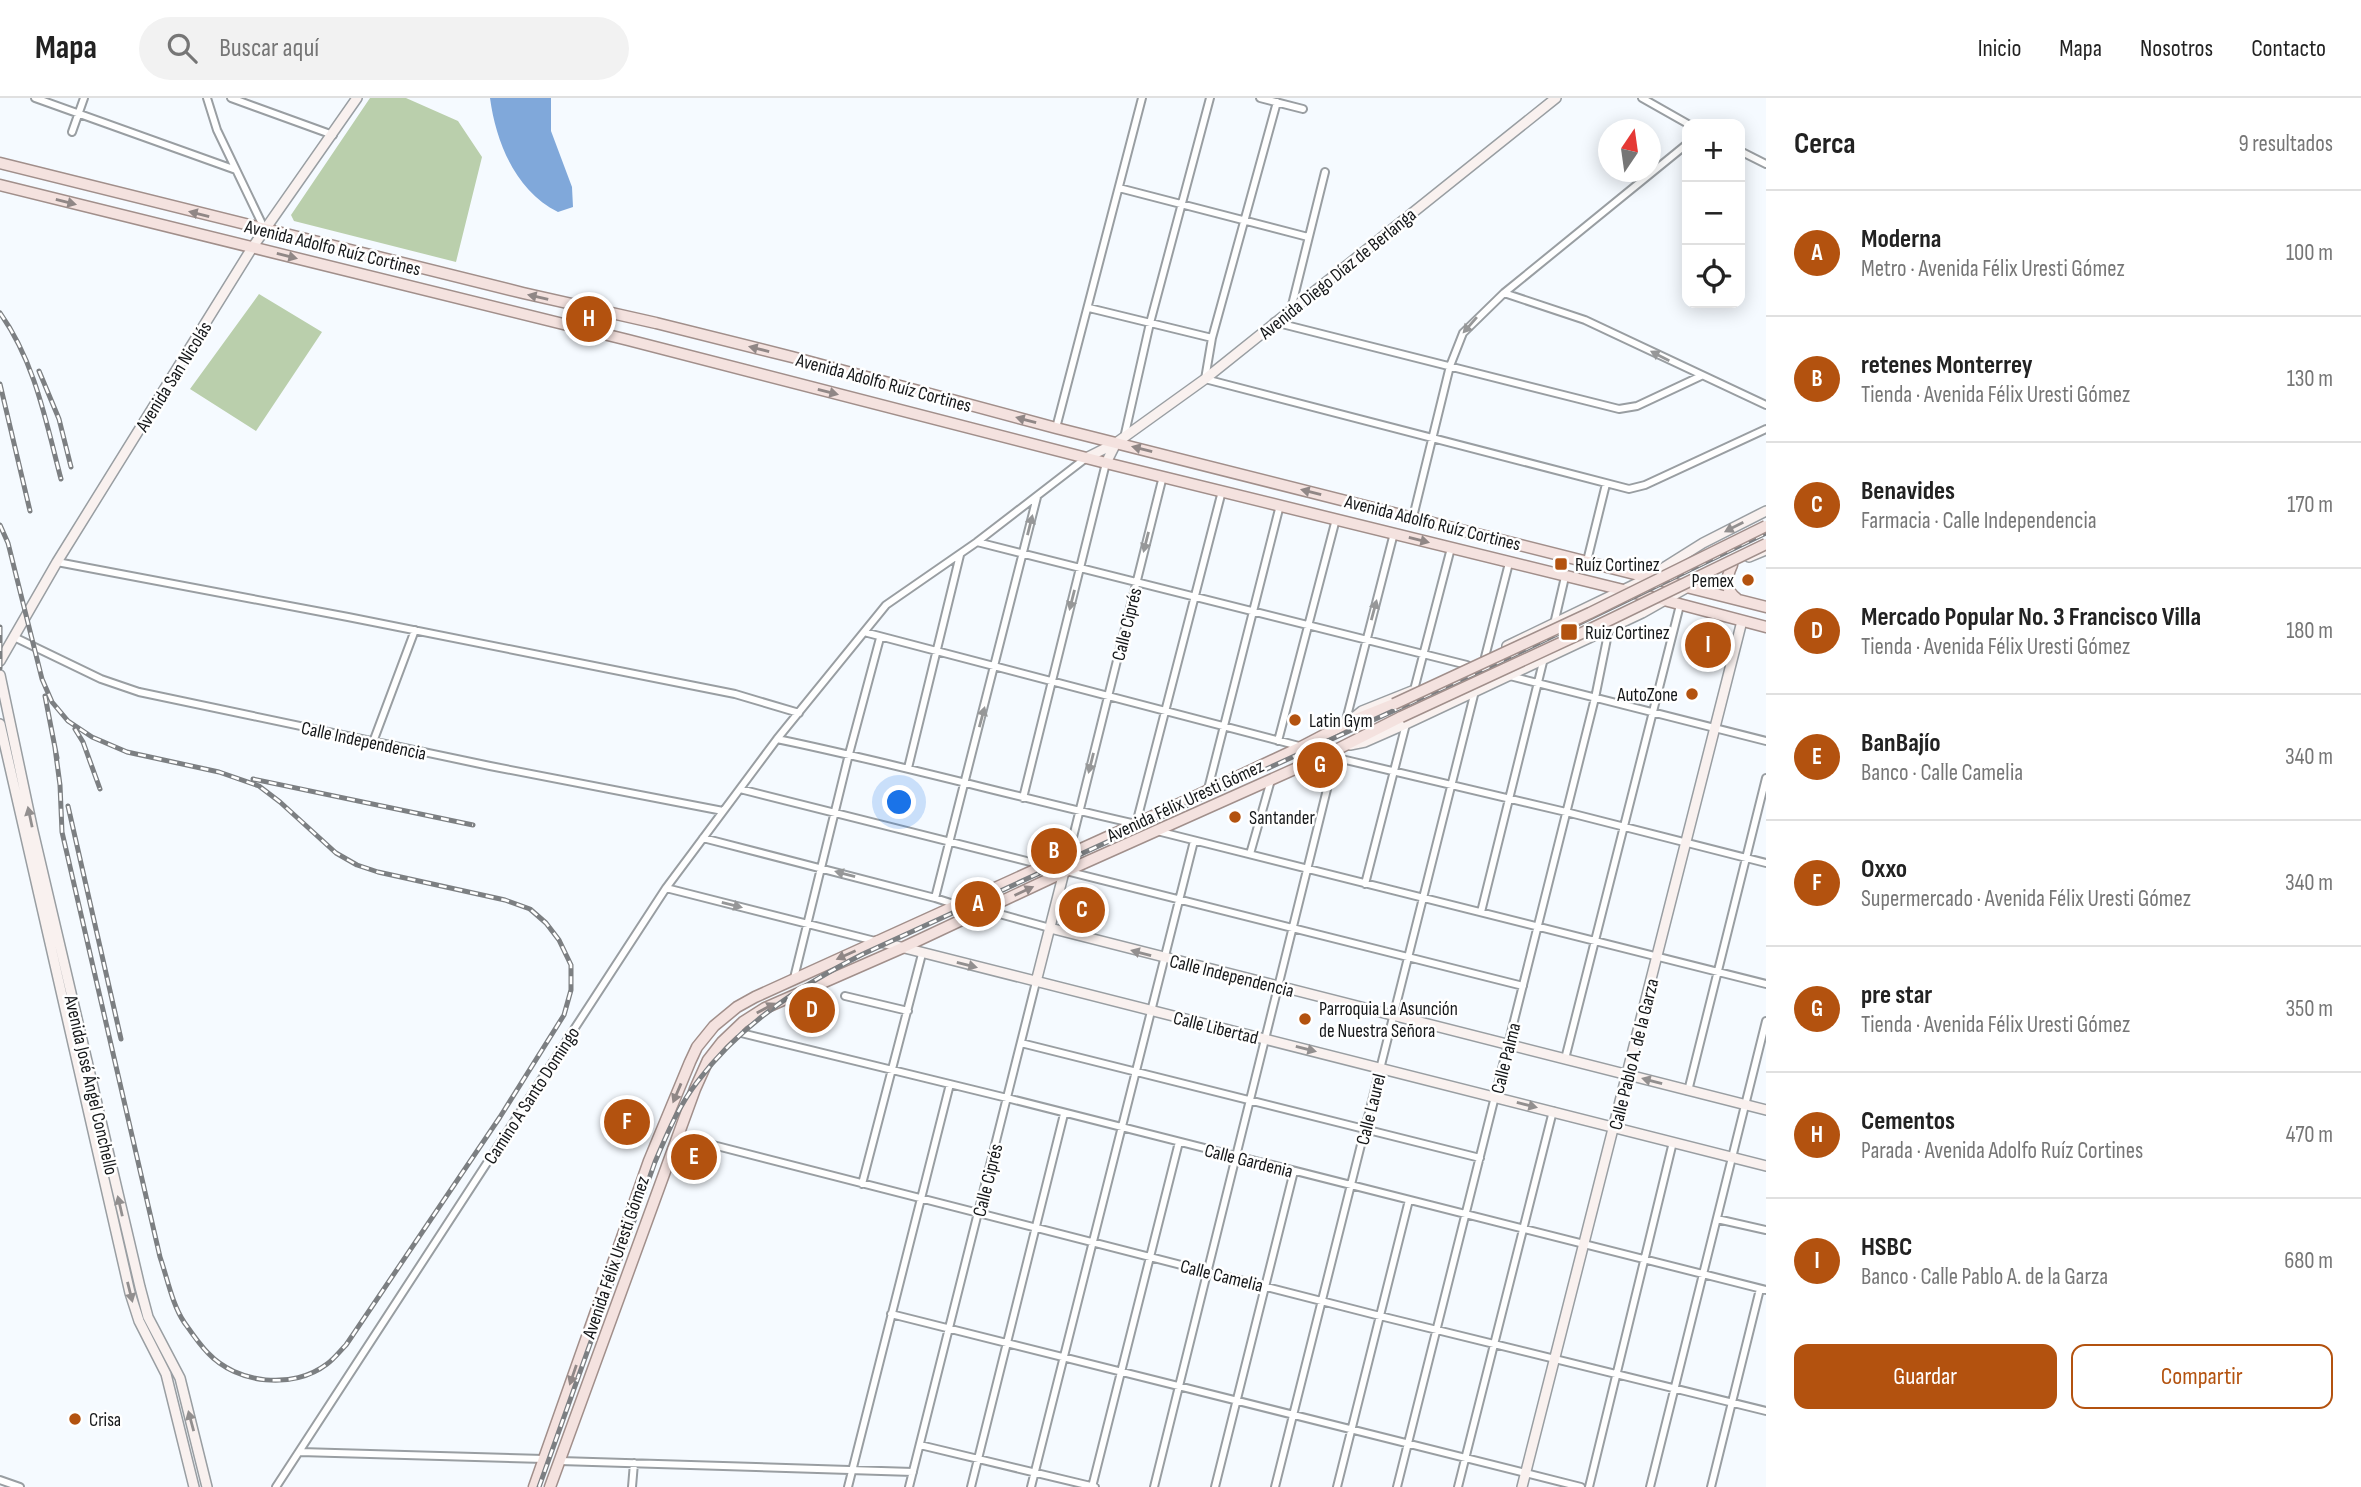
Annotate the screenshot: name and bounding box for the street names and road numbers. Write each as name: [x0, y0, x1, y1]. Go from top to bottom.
street label: Avenida Diego Díaz de Berlanga: [1254, 204, 1421, 345]
street label: Avenida Adolfo Ruíz Cortines: [241, 215, 423, 281]
street label: Avenida San Nicolás: [131, 317, 217, 437]
street label: Avenida Adolfo Ruíz Cortines: [793, 349, 974, 418]
street label: Avenida Adolfo Ruíz Cortines: [1341, 490, 1523, 556]
street label: Calle Ciprés: [1107, 585, 1148, 663]
street label: Calle Independencia: [299, 717, 428, 766]
street label: Avenida Félix Uresti Gómez: [1103, 755, 1268, 848]
street label: Calle Independencia: [1167, 950, 1296, 1003]
street label: Calle Pablo A. de la Garza: [1605, 976, 1664, 1132]
street label: Avenida José Ángel Conchello: [58, 992, 122, 1177]
street label: Calle Libertad: [1171, 1007, 1260, 1050]
street label: Calle Palma: [1487, 1021, 1526, 1096]
street label: Camino A Santo Domingo: [479, 1023, 585, 1169]
street label: Calle Laurel: [1352, 1071, 1391, 1147]
street label: Calle Gardenia: [1202, 1139, 1295, 1184]
street label: Calle Ciprés: [968, 1141, 1009, 1219]
street label: Avenida Félix Uresti Gómez: [578, 1173, 655, 1343]
street label: Calle Camelia: [1178, 1255, 1266, 1298]

